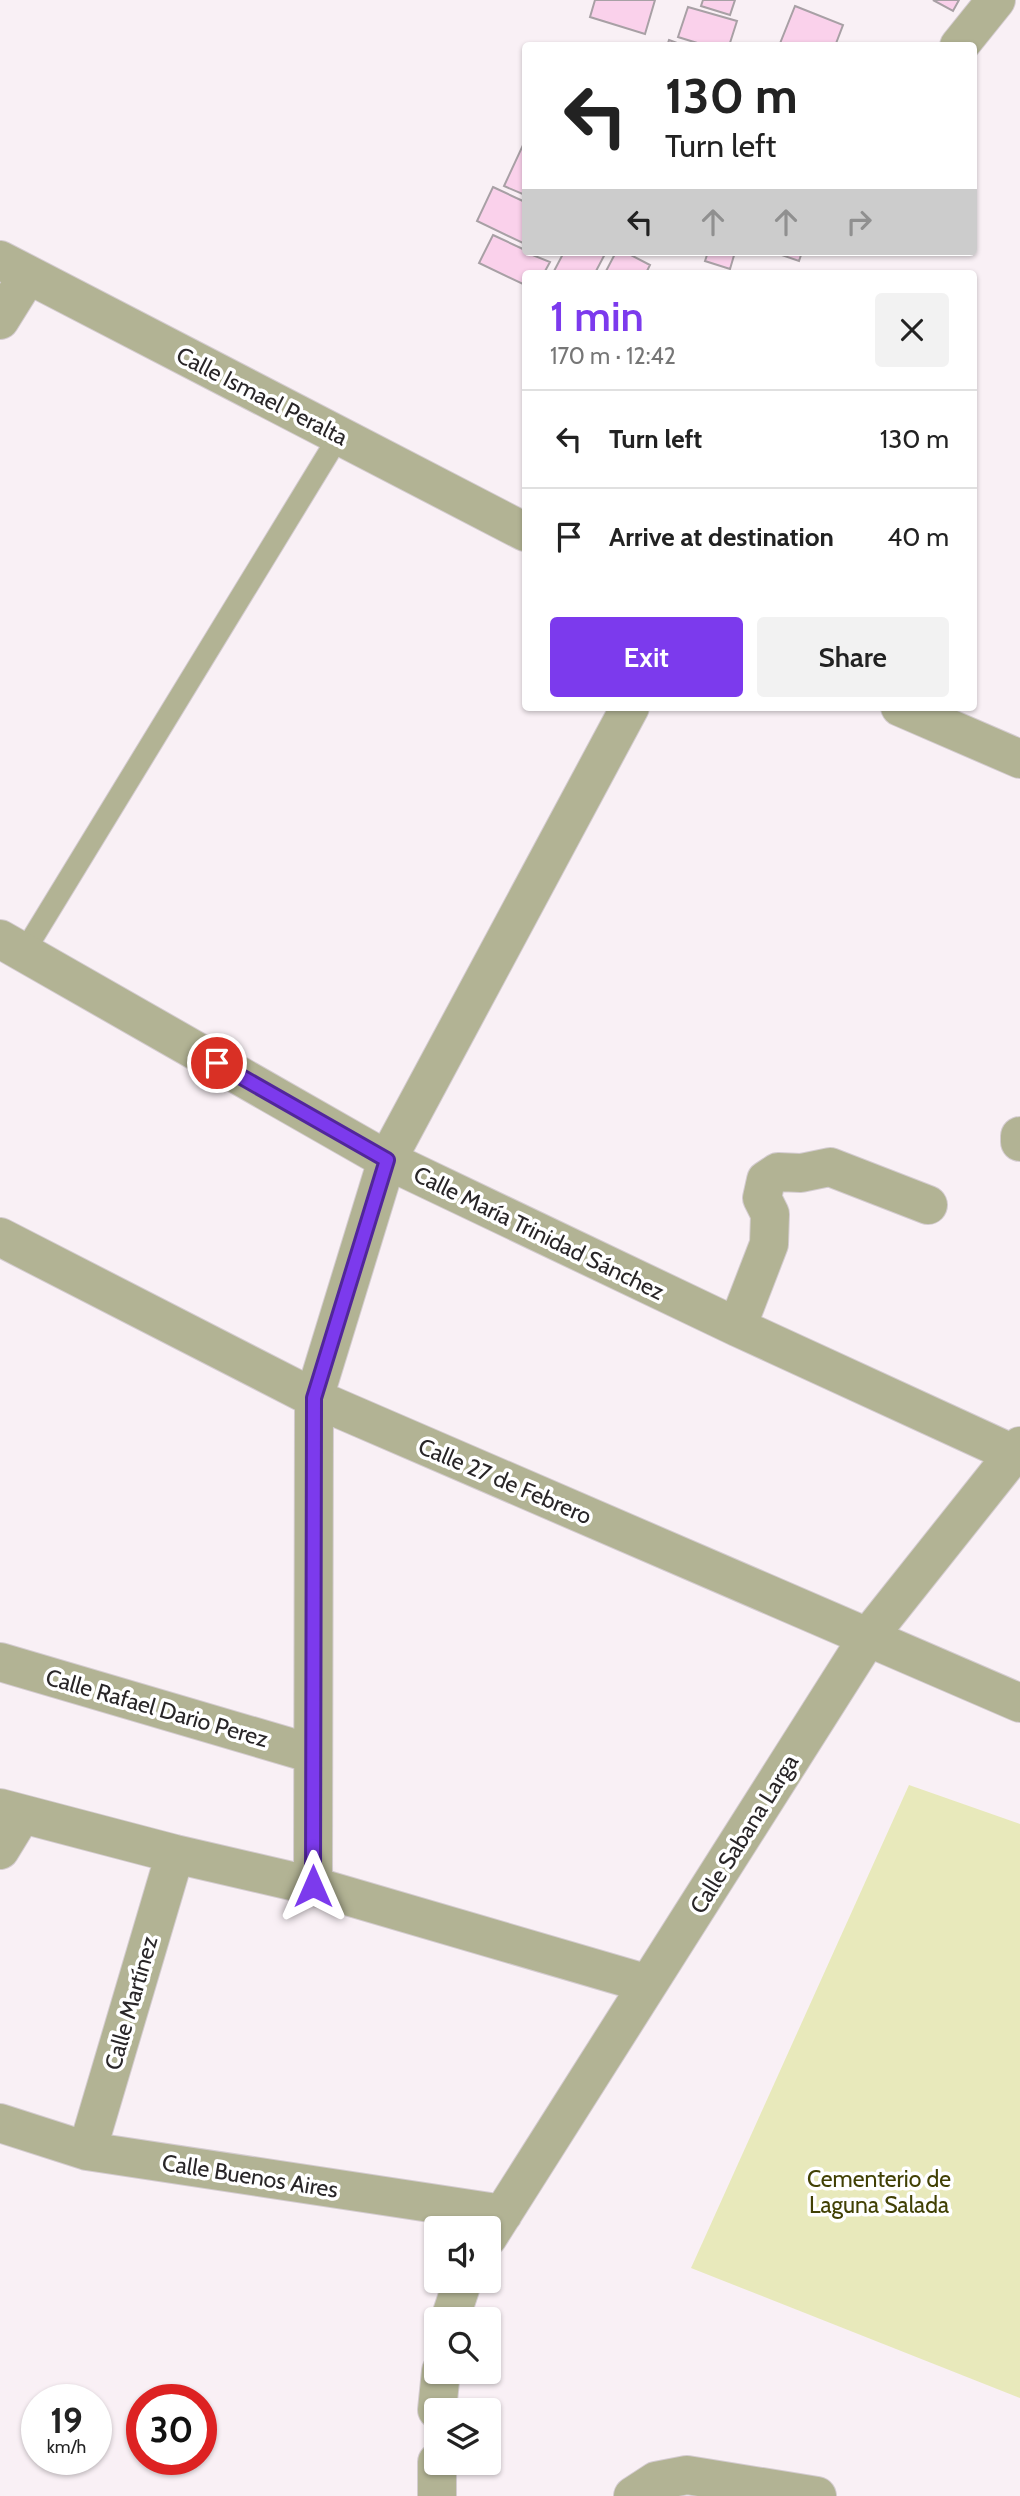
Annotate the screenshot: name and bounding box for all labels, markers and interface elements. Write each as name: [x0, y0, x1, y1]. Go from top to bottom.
text: 130 m: [665, 66, 798, 125]
icon: left: [550, 70, 641, 161]
text: Turn left: [665, 126, 776, 165]
icon: left: [621, 203, 659, 241]
icon: ahead: [694, 203, 732, 241]
icon: ahead: [767, 203, 805, 241]
icon: right: [840, 203, 878, 241]
text: 1 min: [550, 290, 644, 342]
button: close: [875, 293, 949, 367]
street label: Calle Ismael Peralta: [172, 341, 352, 451]
text: 170 m · 12:42: [550, 342, 676, 370]
icon: left: [550, 420, 588, 458]
text: Turn left: [609, 423, 702, 455]
text: 130 m: [880, 423, 949, 455]
icon: arrive: [550, 518, 588, 556]
text: Arrive at destination: [609, 521, 834, 553]
text: 40 m: [887, 521, 949, 553]
button: Exit: [550, 617, 743, 697]
button: Share: [757, 617, 949, 697]
pin: [187, 1033, 247, 1093]
icon: arrive: [198, 1044, 236, 1082]
street label: Calle María Trinidad Sánchez: [409, 1160, 669, 1306]
street label: Calle 27 de Febrero: [414, 1432, 596, 1530]
street label: Calle Rafael Dario Perez: [42, 1663, 272, 1753]
street label: Calle Sabana Larga: [684, 1749, 804, 1919]
position arrow: [276, 1849, 350, 1923]
street label: Calle Martínez: [99, 1933, 163, 2073]
street label: Calle Buenos Aires: [160, 2148, 340, 2204]
park label: Cementerio de Laguna Salada: [807, 2165, 951, 2219]
map controls: [424, 2216, 501, 2475]
button: sound: [424, 2216, 501, 2293]
button: search: [424, 2307, 501, 2384]
speed limit sign: 30: [126, 2384, 217, 2475]
button: layers: [424, 2398, 501, 2475]
text: 19: [50, 2399, 83, 2442]
text: km/h: [47, 2436, 86, 2458]

